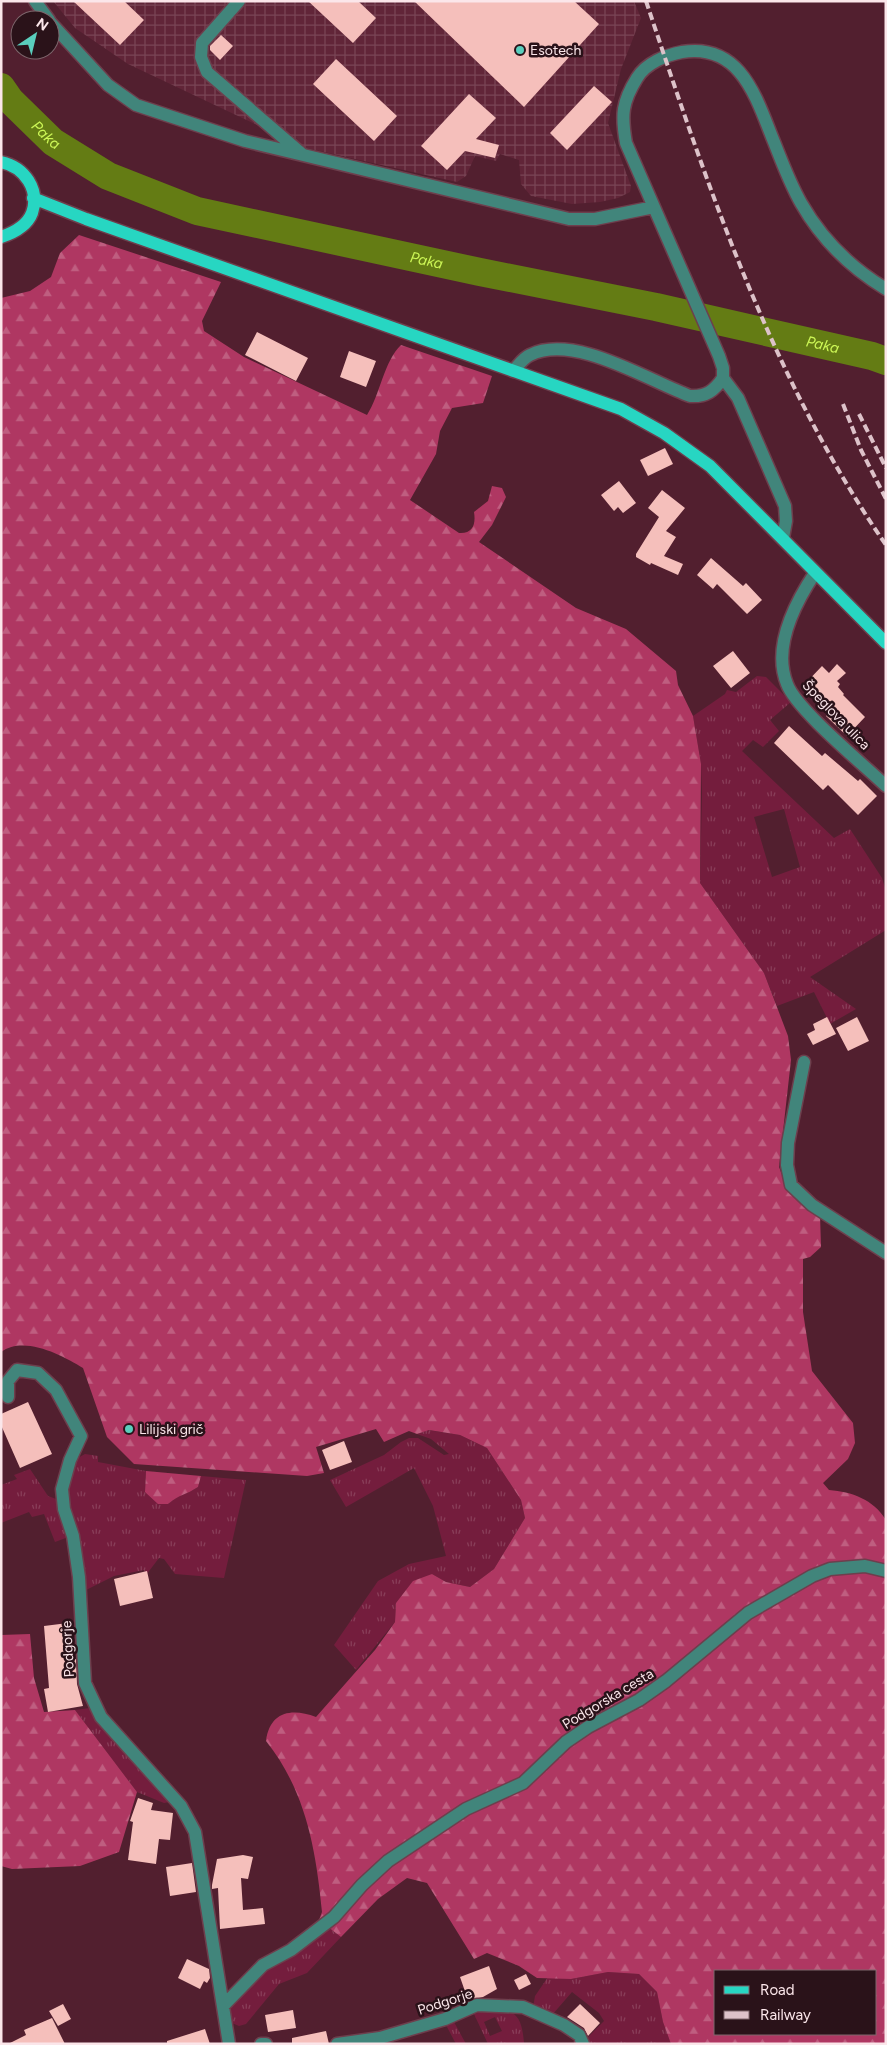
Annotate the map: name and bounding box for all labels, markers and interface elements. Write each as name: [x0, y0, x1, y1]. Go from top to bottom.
north arrow: [10, 10, 60, 60]
text: N: [33, 15, 51, 35]
place label: Esotech: [530, 42, 581, 59]
marker: Esotech: [514, 44, 526, 56]
water label: Paka: [28, 117, 64, 153]
water label: Paka: [408, 248, 445, 273]
water label: Paka: [804, 332, 841, 357]
street label: Špeglova ulica: [799, 677, 873, 753]
place label: Lilijski grič: [139, 1421, 204, 1438]
marker: Lilijski grič: [123, 1423, 135, 1435]
street label: Podgorje: [58, 1620, 78, 1678]
street label: Podgorska cesta: [559, 1665, 657, 1733]
legend: [714, 1970, 877, 2035]
text: Road: [760, 1981, 795, 1999]
street label: Podgorje: [415, 1985, 475, 2019]
text: Railway: [760, 2006, 811, 2024]

